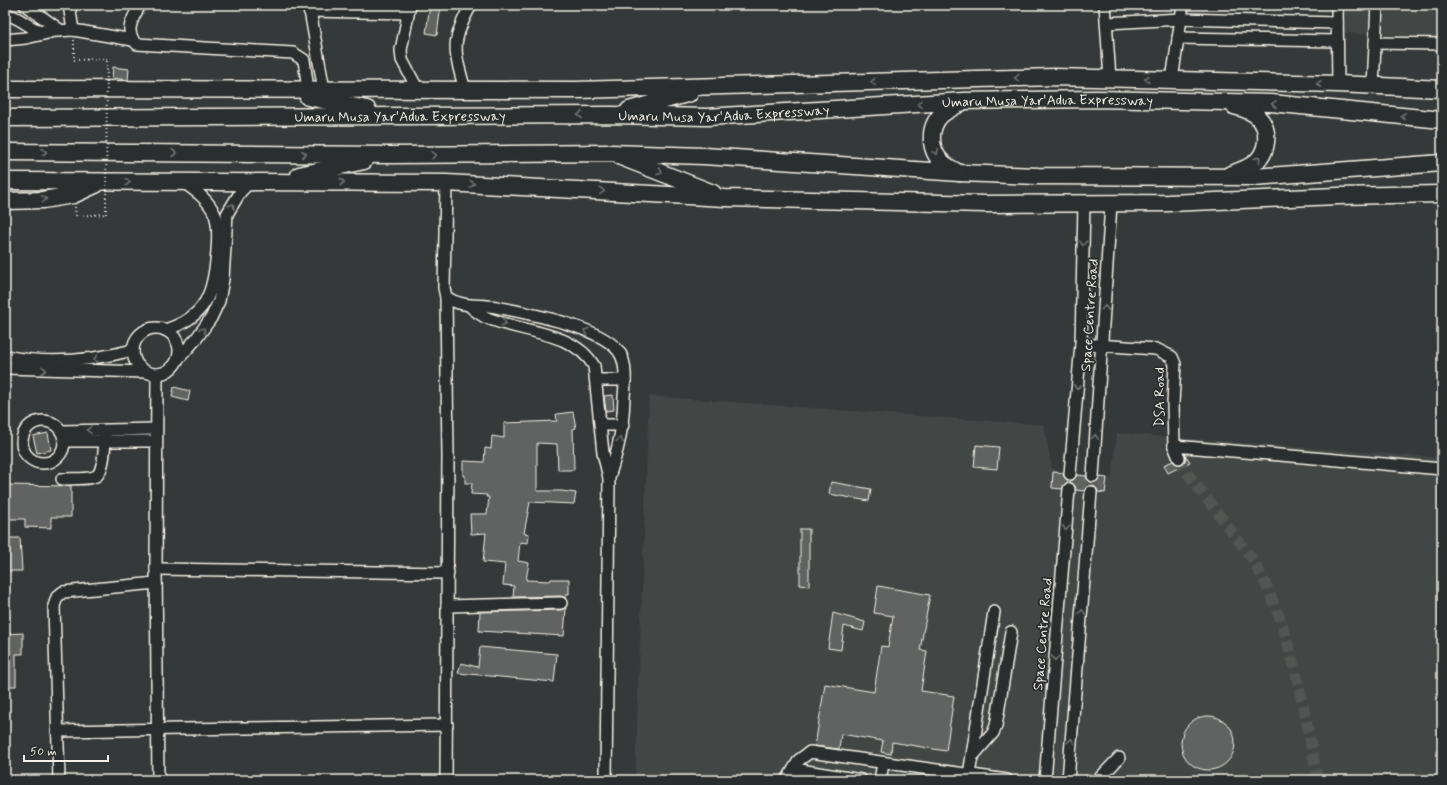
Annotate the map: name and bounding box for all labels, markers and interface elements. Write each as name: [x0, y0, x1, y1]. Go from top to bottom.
one-way arrow: [1014, 73, 1020, 82]
one-way arrow: [1144, 75, 1150, 83]
one-way arrow: [870, 78, 876, 86]
one-way arrow: [1316, 80, 1322, 88]
street label: Umaru Musa Yar'Adua Expressway: [941, 91, 1153, 112]
one-way arrow: [917, 99, 923, 108]
one-way arrow: [1271, 99, 1277, 108]
street label: Umaru Musa Yar'Adua Expressway: [618, 101, 830, 127]
street label: Umaru Musa Yar'Adua Expressway: [294, 108, 506, 127]
one-way arrow: [577, 111, 583, 119]
one-way arrow: [1400, 112, 1406, 121]
one-way arrow: [41, 148, 47, 156]
one-way arrow: [931, 148, 939, 156]
one-way arrow: [171, 149, 177, 157]
one-way arrow: [301, 150, 307, 158]
one-way arrow: [431, 150, 437, 159]
one-way arrow: [1253, 156, 1260, 163]
one-way arrow: [656, 168, 663, 176]
one-way arrow: [125, 178, 131, 186]
one-way arrow: [339, 178, 345, 186]
one-way arrow: [469, 180, 475, 189]
one-way arrow: [599, 187, 605, 196]
one-way arrow: [41, 195, 47, 204]
one-way arrow: [227, 203, 235, 210]
one-way arrow: [1079, 240, 1088, 246]
street label: Space Centre Road: [1077, 258, 1103, 372]
one-way arrow: [1101, 305, 1110, 311]
one-way arrow: [501, 318, 508, 327]
one-way arrow: [198, 327, 205, 334]
one-way arrow: [583, 327, 590, 336]
one-way arrow: [92, 354, 99, 363]
one-way arrow: [41, 366, 47, 374]
street label: DSA Road: [1151, 367, 1169, 427]
one-way arrow: [1073, 384, 1082, 390]
one-way arrow: [86, 426, 92, 434]
one-way arrow: [1091, 434, 1100, 440]
one-way arrow: [616, 437, 624, 444]
one-way arrow: [1061, 525, 1070, 531]
street label: Space Centre Road: [1029, 577, 1057, 691]
one-way arrow: [1077, 609, 1086, 615]
one-way arrow: [1051, 655, 1060, 661]
scale bar: [24, 737, 108, 763]
one-way arrow: [1066, 738, 1075, 744]
text: 50 m: [30, 744, 57, 760]

